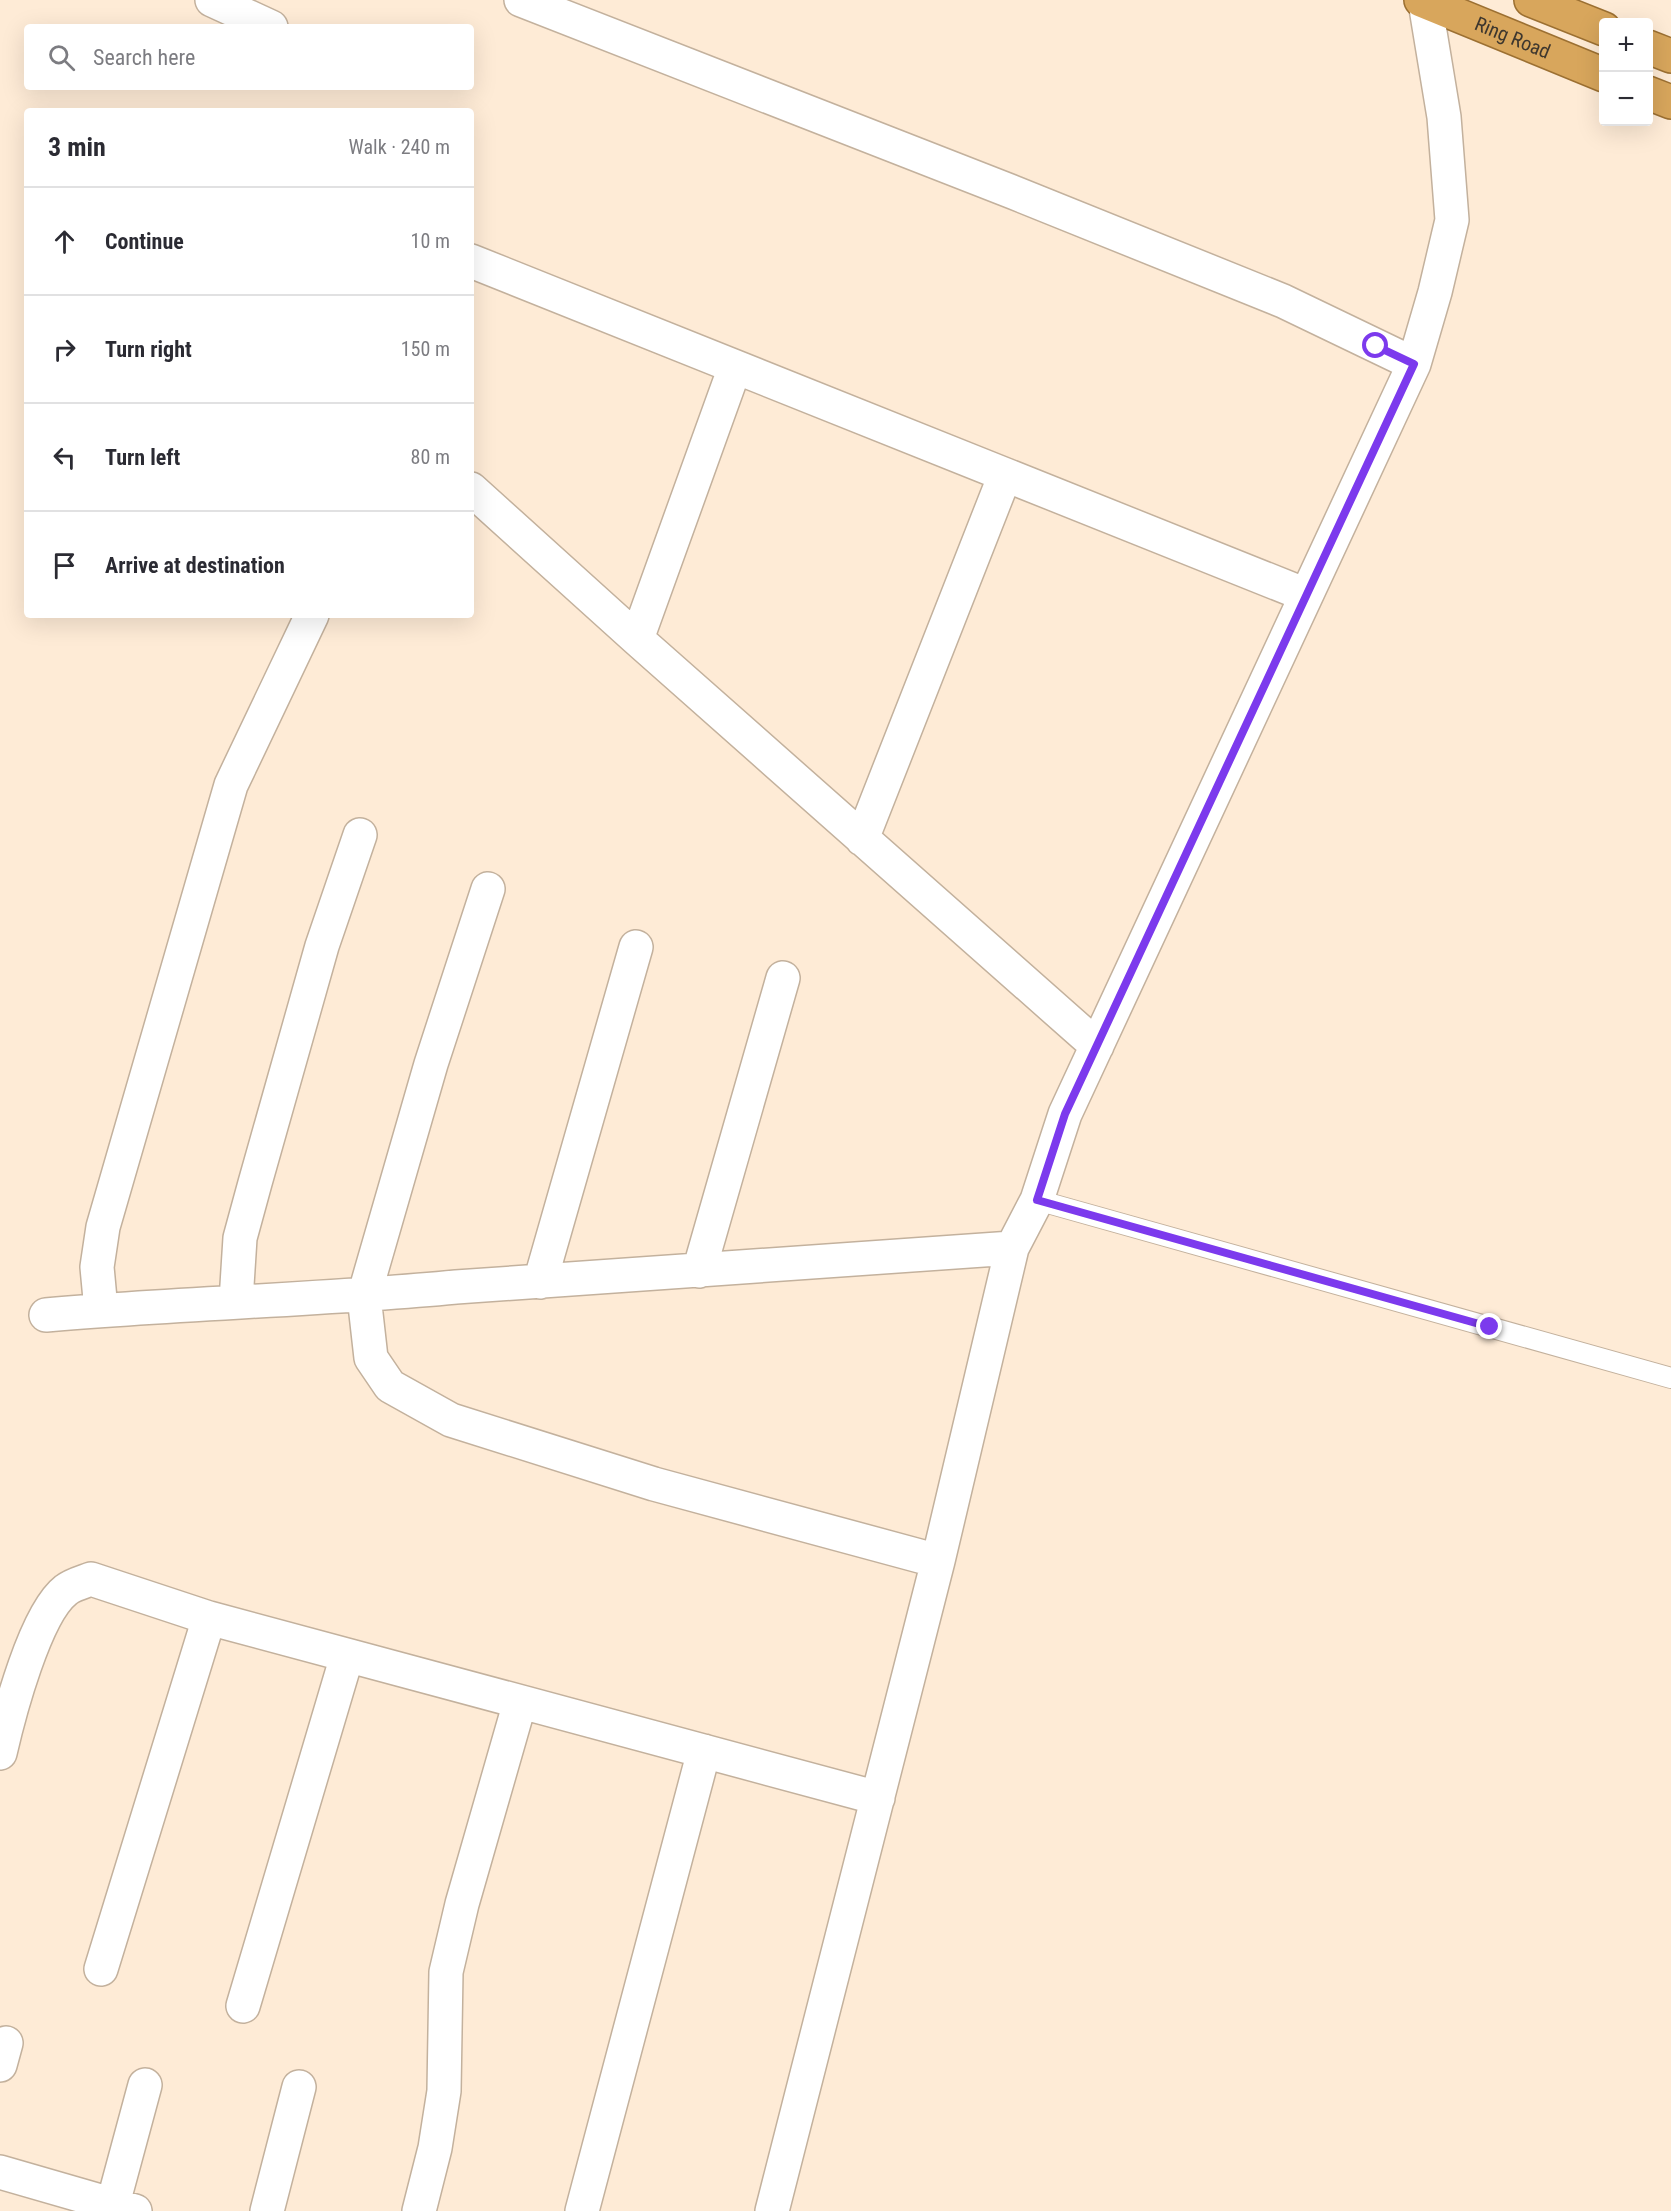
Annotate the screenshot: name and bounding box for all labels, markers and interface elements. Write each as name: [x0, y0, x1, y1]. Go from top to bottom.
street label: Ring Road: [1471, 11, 1554, 64]
map controls: [1599, 18, 1653, 126]
button: +: [1599, 18, 1653, 72]
search box: [24, 24, 474, 90]
icon: search: [45, 41, 78, 74]
text: Search here: [93, 45, 195, 70]
button: −: [1599, 72, 1653, 126]
text: 3 min: [48, 132, 106, 162]
text: Walk · 240 m: [349, 135, 450, 159]
icon: ahead: [48, 225, 81, 258]
text: Continue: [105, 229, 184, 254]
text: 10 m: [411, 229, 450, 253]
route start: [1362, 332, 1388, 358]
icon: right: [48, 333, 81, 366]
text: Turn right: [105, 337, 192, 362]
text: 150 m: [401, 337, 450, 361]
icon: left: [48, 441, 81, 474]
text: Turn left: [105, 445, 180, 470]
text: 80 m: [411, 445, 450, 469]
icon: arrive: [48, 549, 81, 582]
text: Arrive at destination: [105, 553, 285, 578]
route end: [1476, 1313, 1502, 1339]

